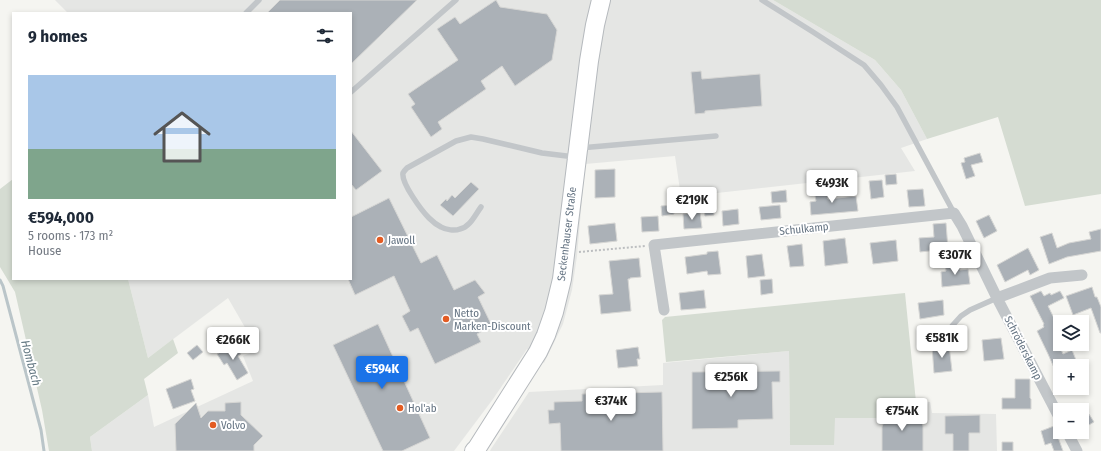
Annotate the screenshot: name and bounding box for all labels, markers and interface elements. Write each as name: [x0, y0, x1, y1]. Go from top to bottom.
icon: filters: [314, 25, 336, 47]
text: 9 homes: [28, 26, 87, 47]
icon: home: [146, 101, 218, 173]
pin: €493K: [804, 170, 860, 204]
text: €493K: [815, 175, 849, 190]
street label: Seckenhauser Straße: [555, 186, 579, 282]
pin: €219K: [664, 187, 720, 221]
text: €219K: [676, 192, 708, 207]
text: €594,000: [28, 207, 94, 228]
street label: Schulkamp: [779, 220, 829, 238]
text: 5 rooms · 173 m²: [28, 228, 113, 243]
place label: Jawoll: [388, 234, 415, 247]
marker: Jawoll: [375, 235, 385, 245]
pin: €307K: [927, 242, 983, 276]
text: House: [28, 243, 62, 258]
text: €307K: [938, 247, 972, 262]
place label: Netto Marken-Discount: [454, 307, 531, 333]
marker: Netto Marken-Discount: [441, 314, 451, 324]
street label: Schröderskamp: [1001, 314, 1045, 382]
map controls: [1053, 315, 1089, 439]
button: layers: [1053, 315, 1089, 351]
pin: €581K: [914, 325, 970, 359]
pin: €266K: [205, 327, 261, 361]
text: €581K: [926, 330, 958, 345]
text: €266K: [216, 332, 250, 347]
water label: Hombach: [18, 339, 44, 387]
pin: €594K: [354, 356, 410, 390]
button: +: [1053, 359, 1089, 395]
text: €594K: [365, 361, 399, 376]
pin: €256K: [703, 364, 759, 398]
text: €256K: [714, 369, 748, 384]
pin: €374K: [583, 388, 639, 422]
text: €374K: [595, 393, 627, 408]
pin: €754K: [874, 398, 930, 432]
place label: Hol'ab: [408, 402, 437, 415]
marker: Hol'ab: [395, 403, 405, 413]
text: €754K: [886, 403, 919, 418]
button: −: [1053, 403, 1089, 439]
place label: Volvo: [221, 419, 246, 432]
marker: Volvo: [208, 420, 218, 430]

